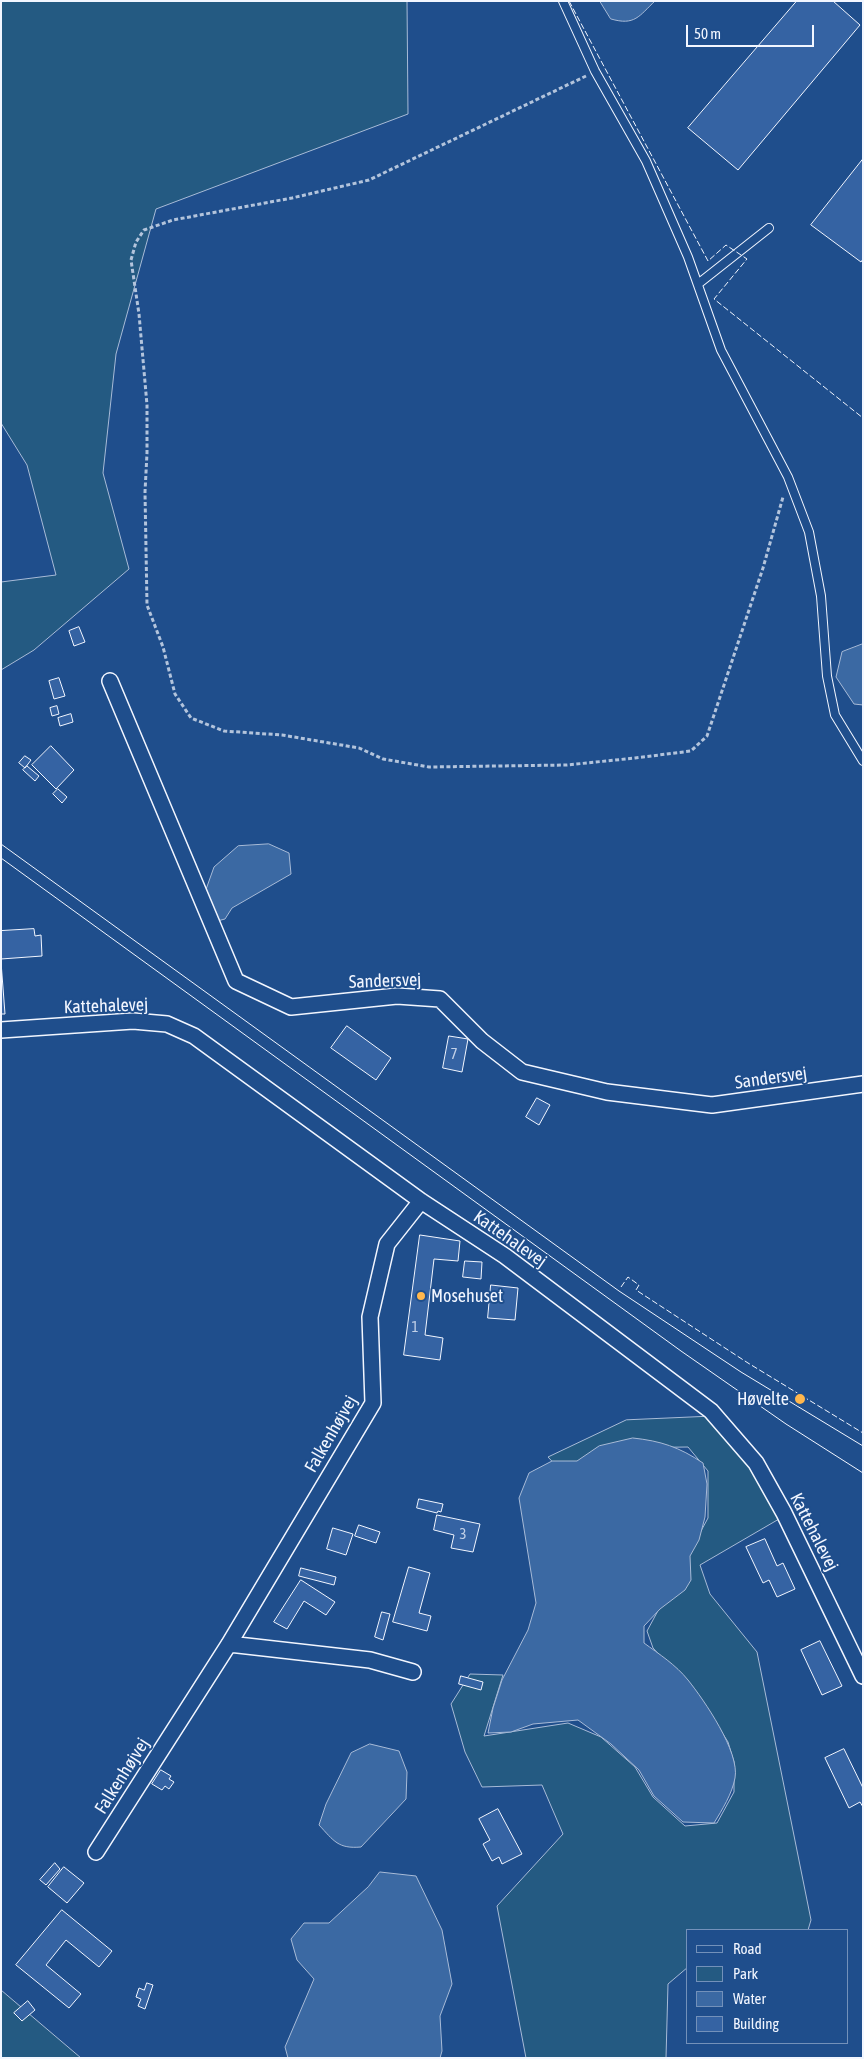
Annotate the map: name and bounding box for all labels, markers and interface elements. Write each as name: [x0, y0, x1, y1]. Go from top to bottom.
scale bar: [689, 15, 816, 47]
text: 50 m: [694, 25, 721, 42]
street label: Sandersvej: [348, 969, 422, 993]
street label: Kattehalevej: [63, 994, 149, 1018]
house number: 7: [450, 1045, 458, 1063]
street label: Sandersvej: [734, 1062, 808, 1094]
street label: Kattehalevej: [469, 1206, 551, 1272]
place label: Mosehuset: [431, 1285, 503, 1307]
marker: Mosehuset: [415, 1290, 427, 1302]
house number: 1: [411, 1318, 419, 1336]
place label: Høvelte: [737, 1388, 789, 1410]
street label: Falkenhøjvej: [300, 1392, 362, 1476]
marker: Høvelte: [793, 1392, 807, 1406]
street label: Kattehalevej: [785, 1489, 843, 1575]
house number: 3: [459, 1525, 467, 1543]
street label: Falkenhøjvej: [90, 1734, 154, 1818]
legend: [686, 1929, 849, 2044]
text: Road: [733, 1940, 762, 1957]
text: Park: [733, 1965, 758, 1982]
text: Water: [733, 1990, 766, 2007]
text: Building: [733, 2015, 779, 2032]

